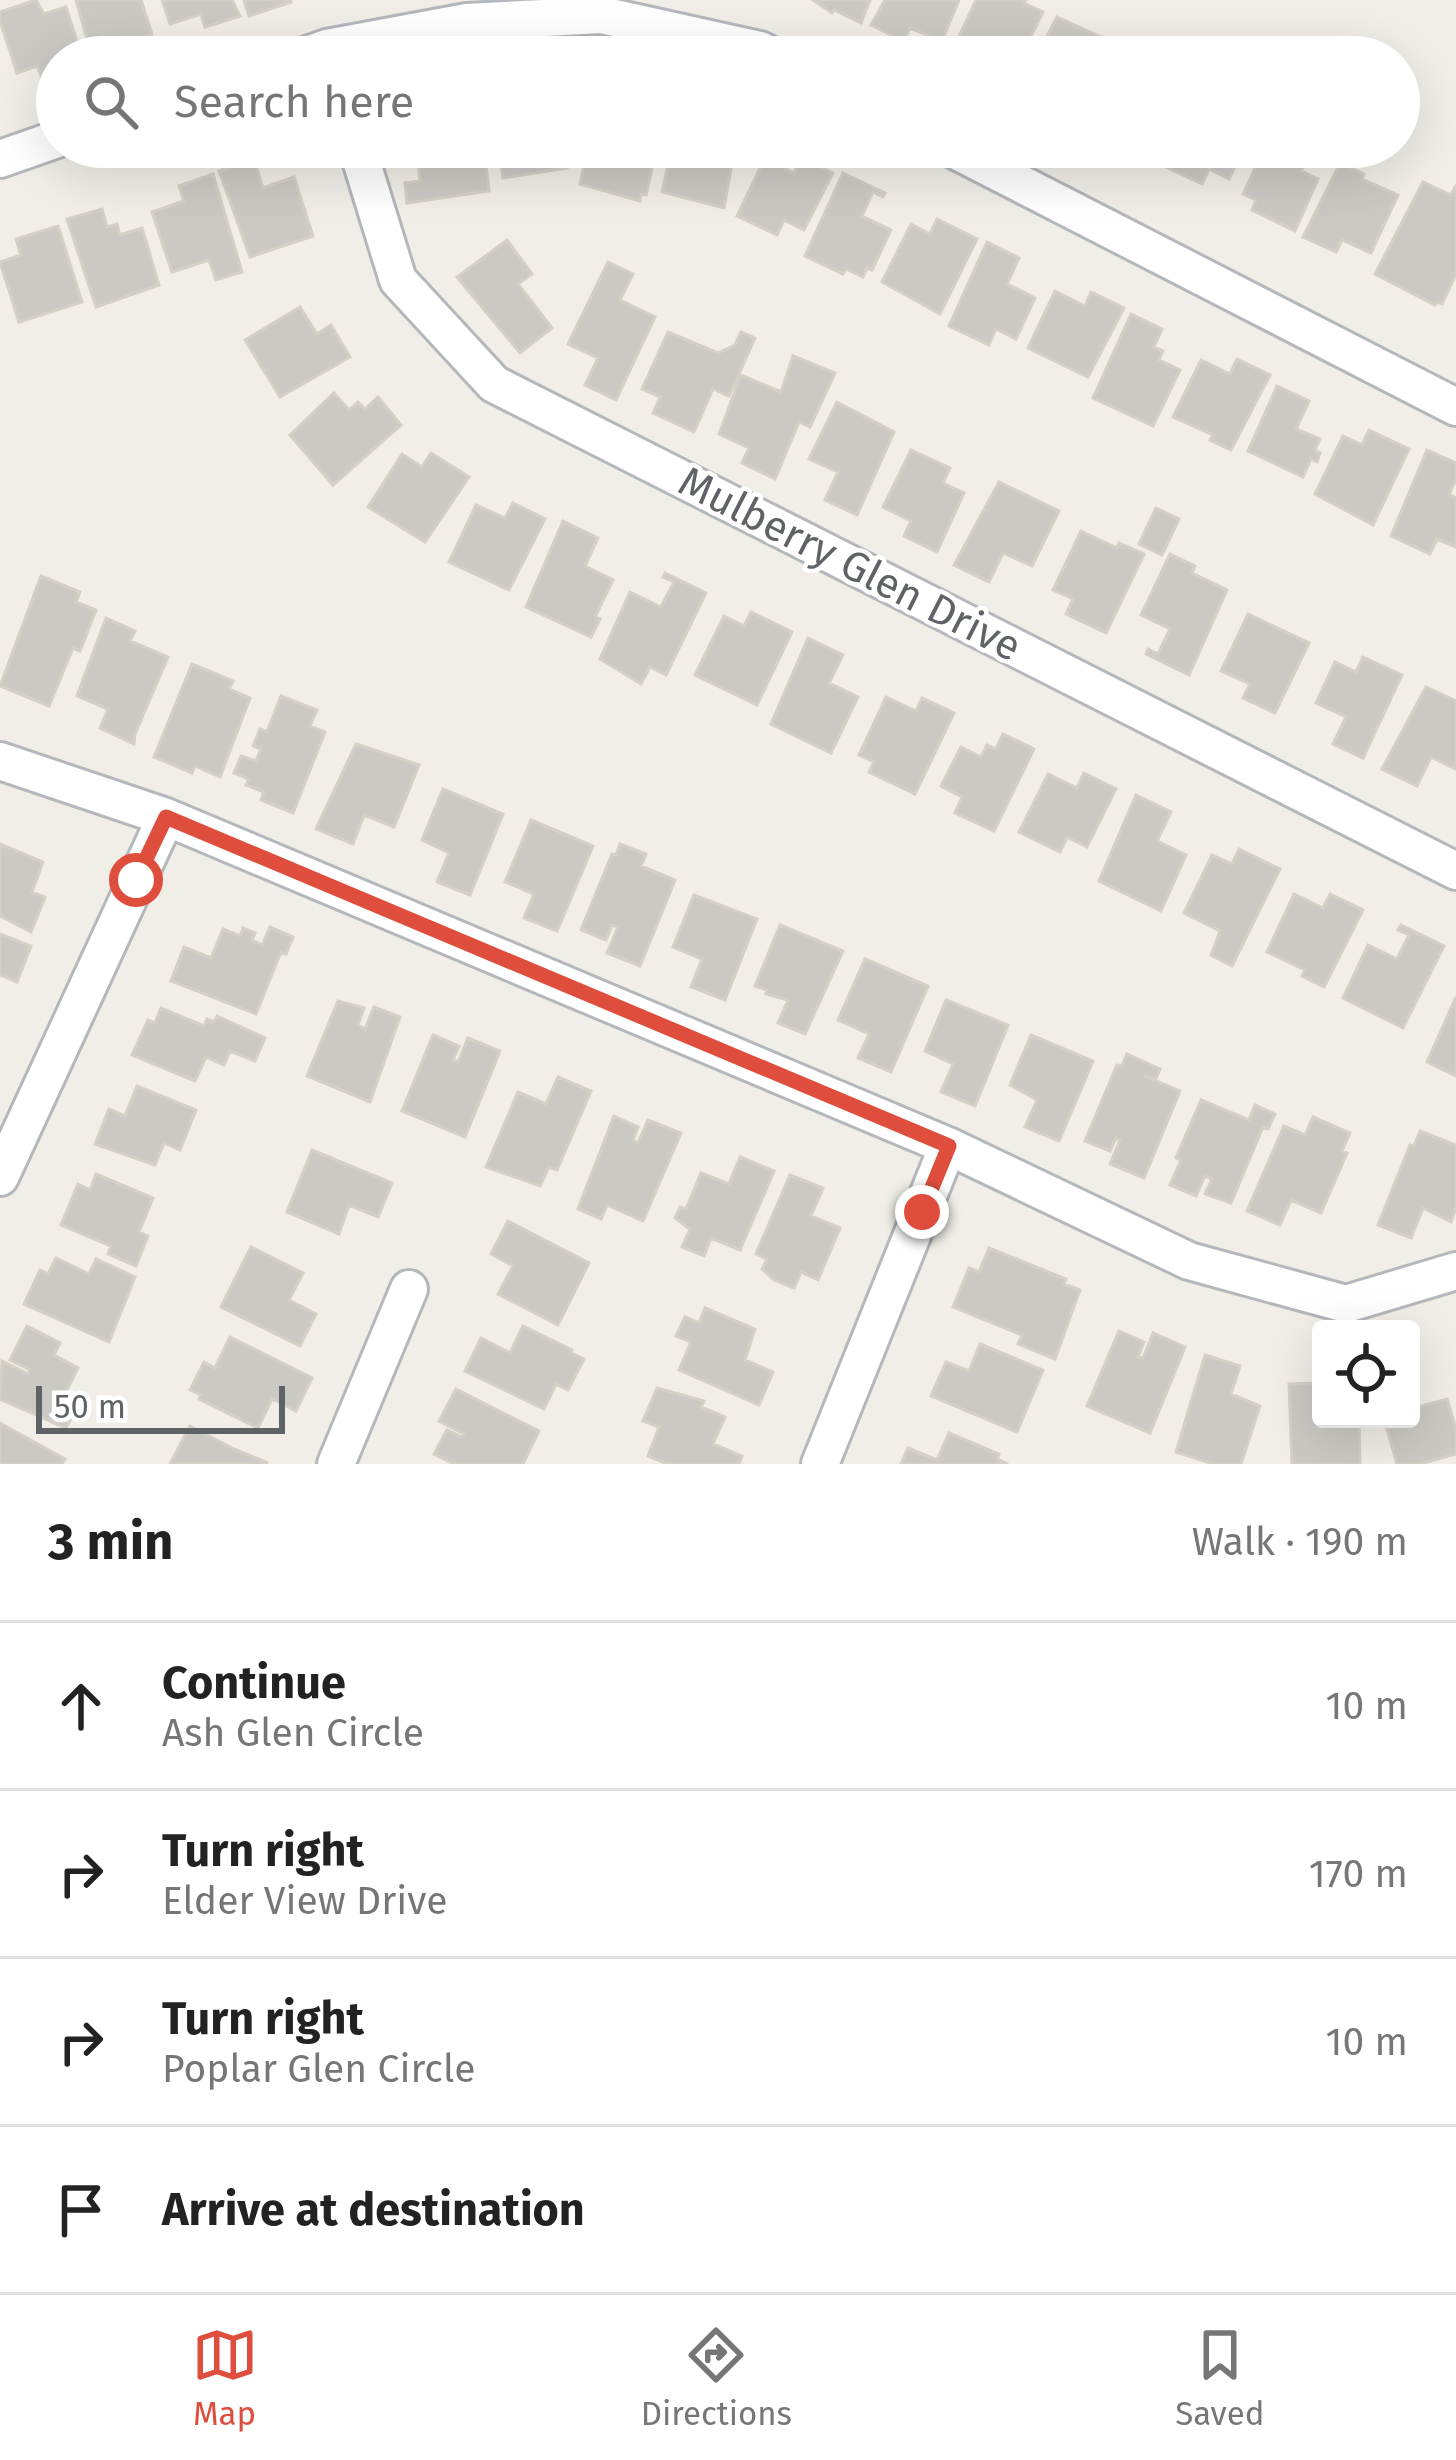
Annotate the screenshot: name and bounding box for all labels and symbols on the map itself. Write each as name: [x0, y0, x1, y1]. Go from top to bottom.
street label: Mulberry Glen Drive: [671, 456, 1029, 672]
route start: [109, 853, 163, 907]
route end: [895, 1185, 949, 1239]
scale bar: [36, 1380, 285, 1433]

